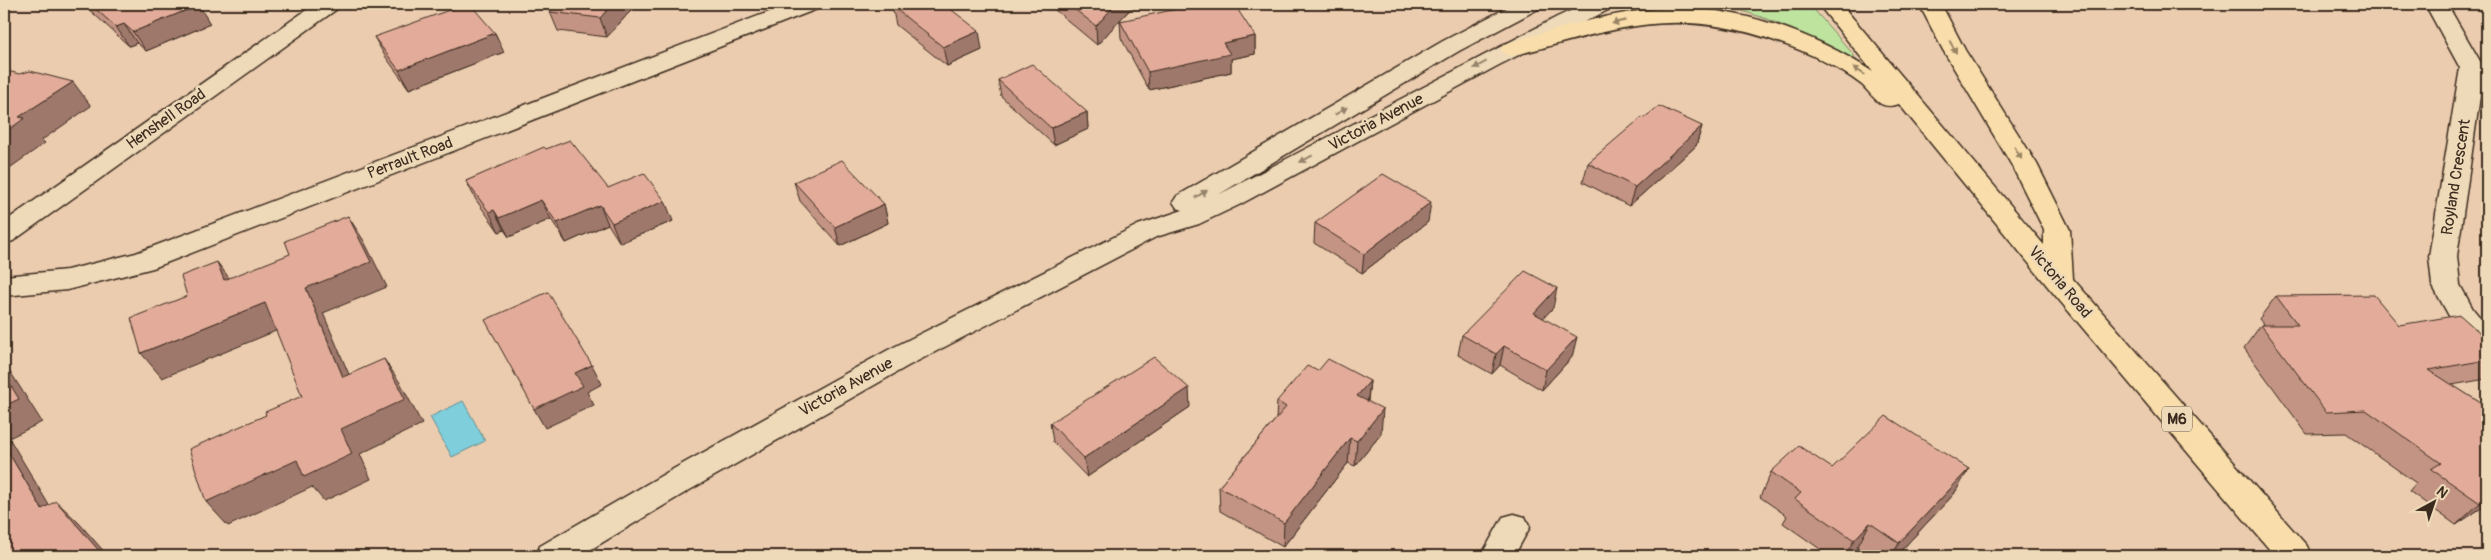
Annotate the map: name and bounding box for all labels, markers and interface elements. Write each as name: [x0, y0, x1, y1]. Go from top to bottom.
one-way arrow: [1612, 18, 1627, 26]
one-way arrow: [1948, 40, 1957, 53]
one-way arrow: [1474, 61, 1487, 70]
one-way arrow: [1852, 67, 1865, 76]
street label: Henshell Road: [122, 84, 210, 154]
street label: Victoria Avenue: [1325, 89, 1427, 155]
one-way arrow: [1333, 107, 1348, 115]
street label: Royland Crescent: [2437, 117, 2475, 236]
street label: Perrault Road: [364, 133, 456, 183]
one-way arrow: [2013, 147, 2022, 160]
one-way arrow: [1299, 155, 1314, 163]
one-way arrow: [1194, 189, 1207, 198]
street label: Victoria Road: [2024, 242, 2096, 322]
street label: Victoria Avenue: [796, 353, 897, 421]
road number: M6: [2162, 406, 2192, 432]
north arrow: [2408, 478, 2458, 528]
text: N: [2433, 483, 2451, 502]

